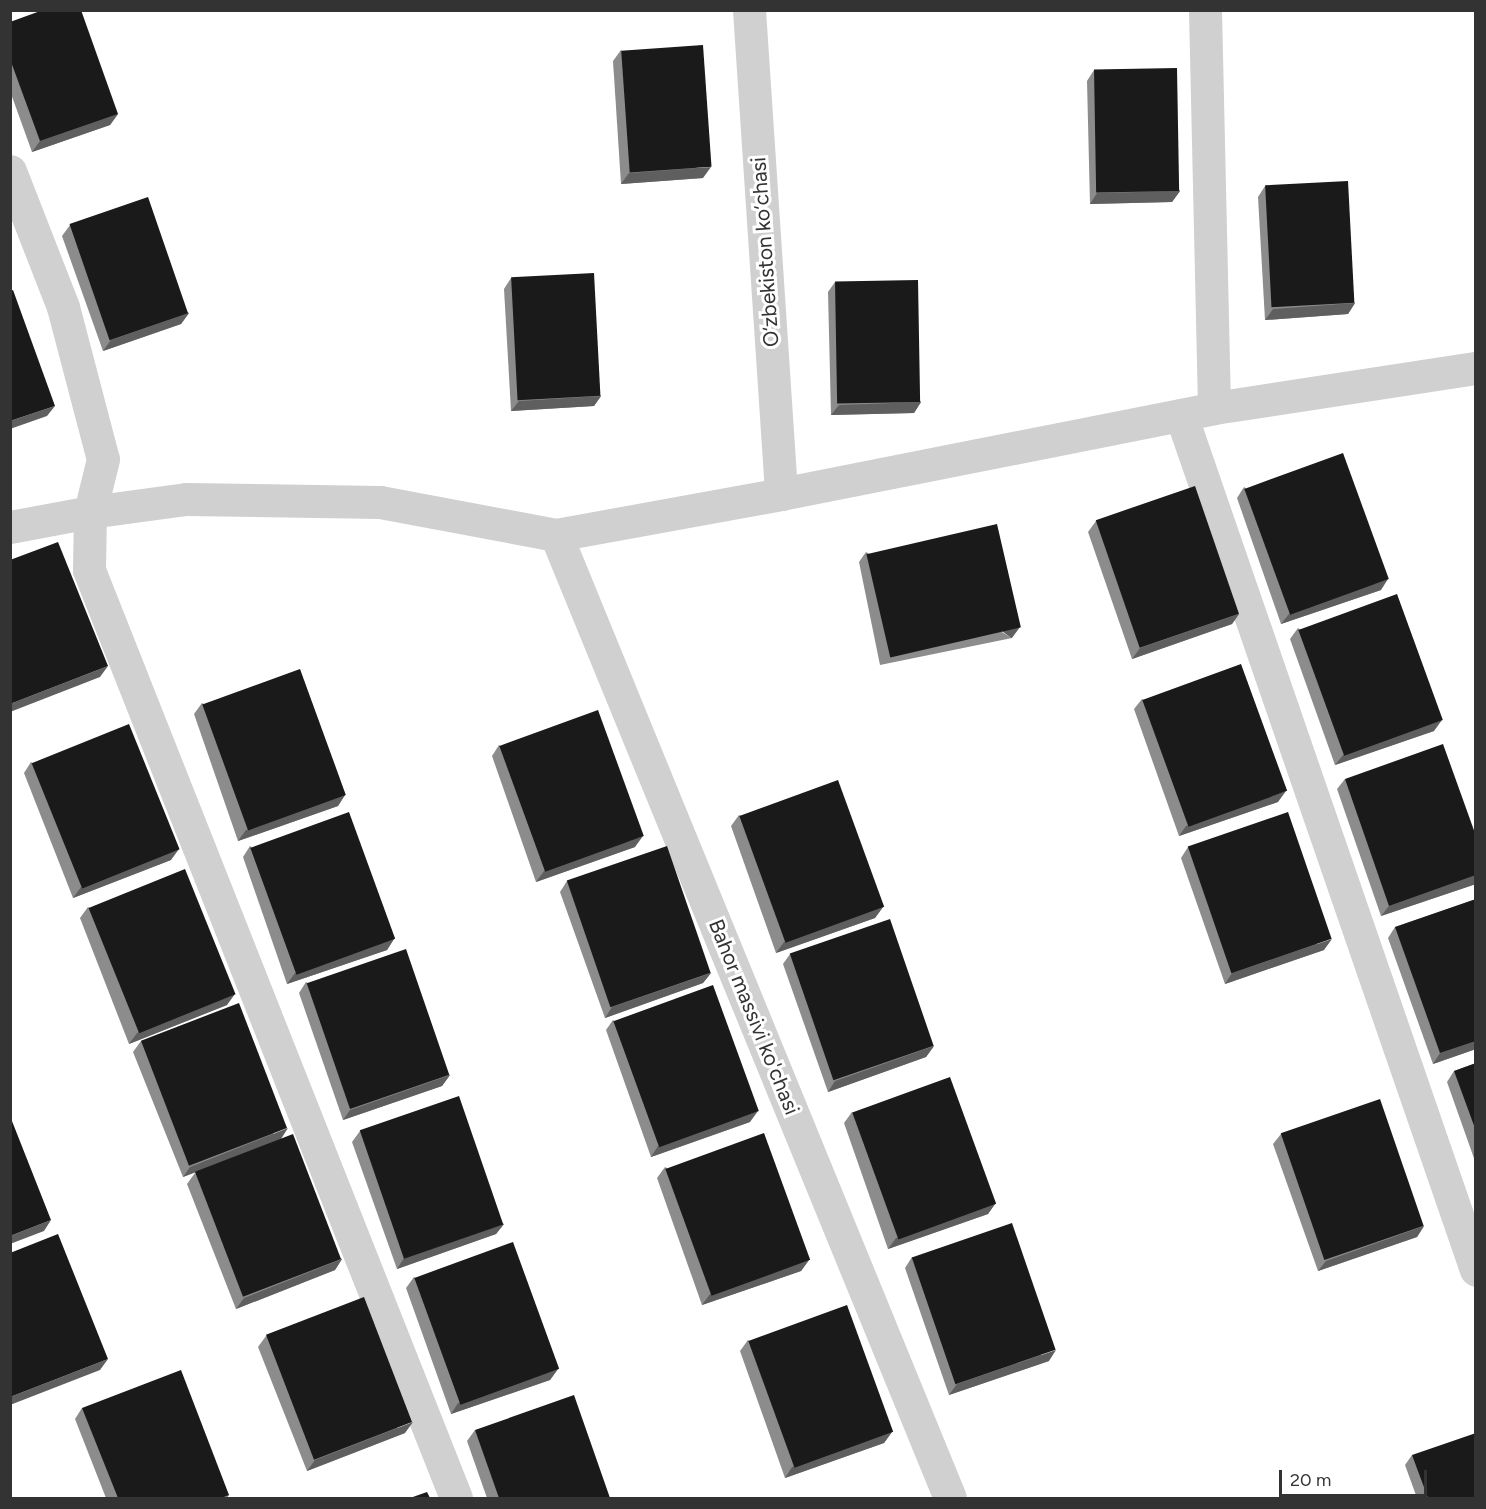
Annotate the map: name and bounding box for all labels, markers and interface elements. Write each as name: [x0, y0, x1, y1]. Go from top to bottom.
street label: O‘zbekiston ko‘chasi: [746, 156, 784, 348]
street label: Bahor massivi ko'chasi: [703, 916, 805, 1118]
scale bar: [1282, 1458, 1430, 1496]
text: 20 m: [1290, 1469, 1331, 1491]

